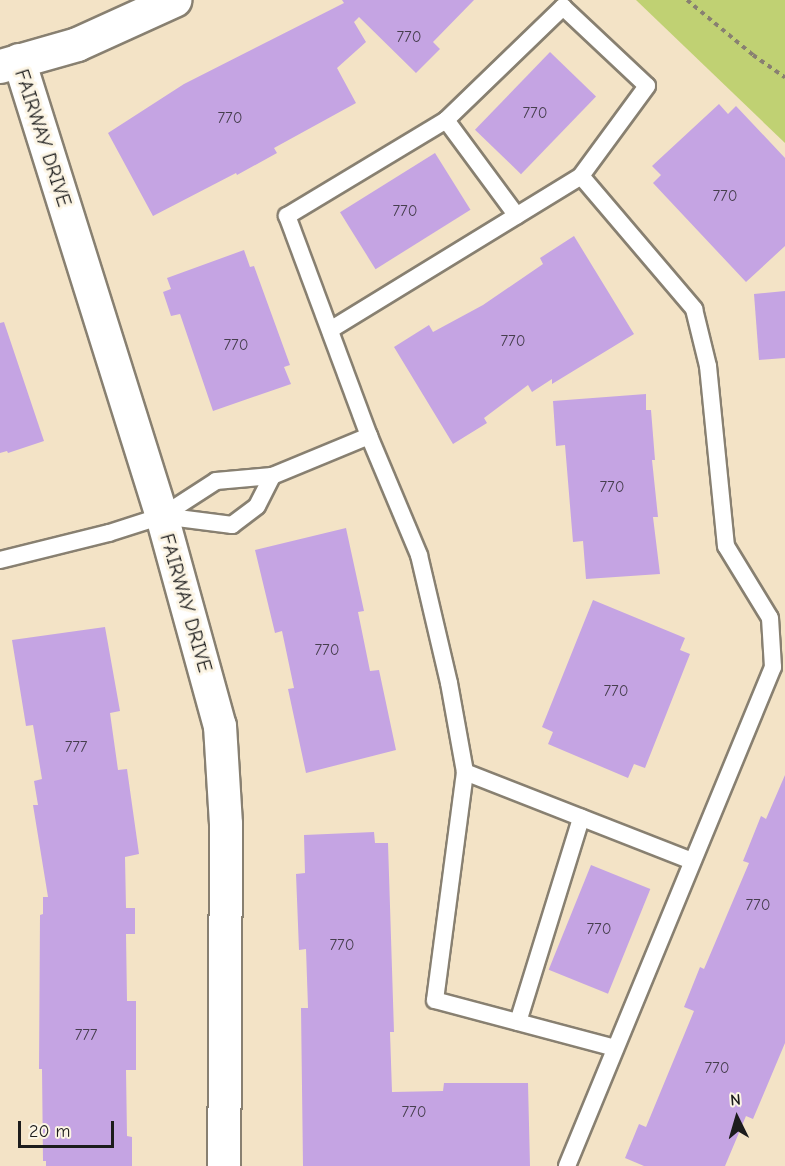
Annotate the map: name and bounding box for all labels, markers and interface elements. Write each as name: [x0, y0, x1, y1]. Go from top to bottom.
house number: 770: [397, 27, 421, 47]
street label: FAIRWAY DRIVE: [9, 66, 77, 210]
house number: 770: [523, 103, 547, 123]
house number: 770: [218, 108, 242, 128]
house number: 770: [713, 186, 737, 206]
house number: 770: [393, 201, 417, 221]
house number: 770: [501, 331, 525, 351]
house number: 770: [224, 335, 248, 355]
house number: 770: [600, 477, 624, 497]
street label: FAIRWAY DRIVE: [155, 531, 217, 675]
house number: 770: [315, 640, 339, 660]
house number: 770: [604, 681, 628, 701]
house number: 777: [65, 737, 87, 757]
house number: 770: [746, 895, 770, 915]
house number: 770: [587, 919, 611, 939]
house number: 770: [330, 935, 354, 955]
house number: 777: [75, 1025, 97, 1045]
house number: 770: [705, 1058, 729, 1078]
north arrow: [707, 1088, 767, 1148]
text: N: [729, 1091, 741, 1109]
house number: 770: [402, 1102, 426, 1122]
scale bar: [21, 1109, 117, 1147]
text: 20 m: [29, 1121, 70, 1142]

